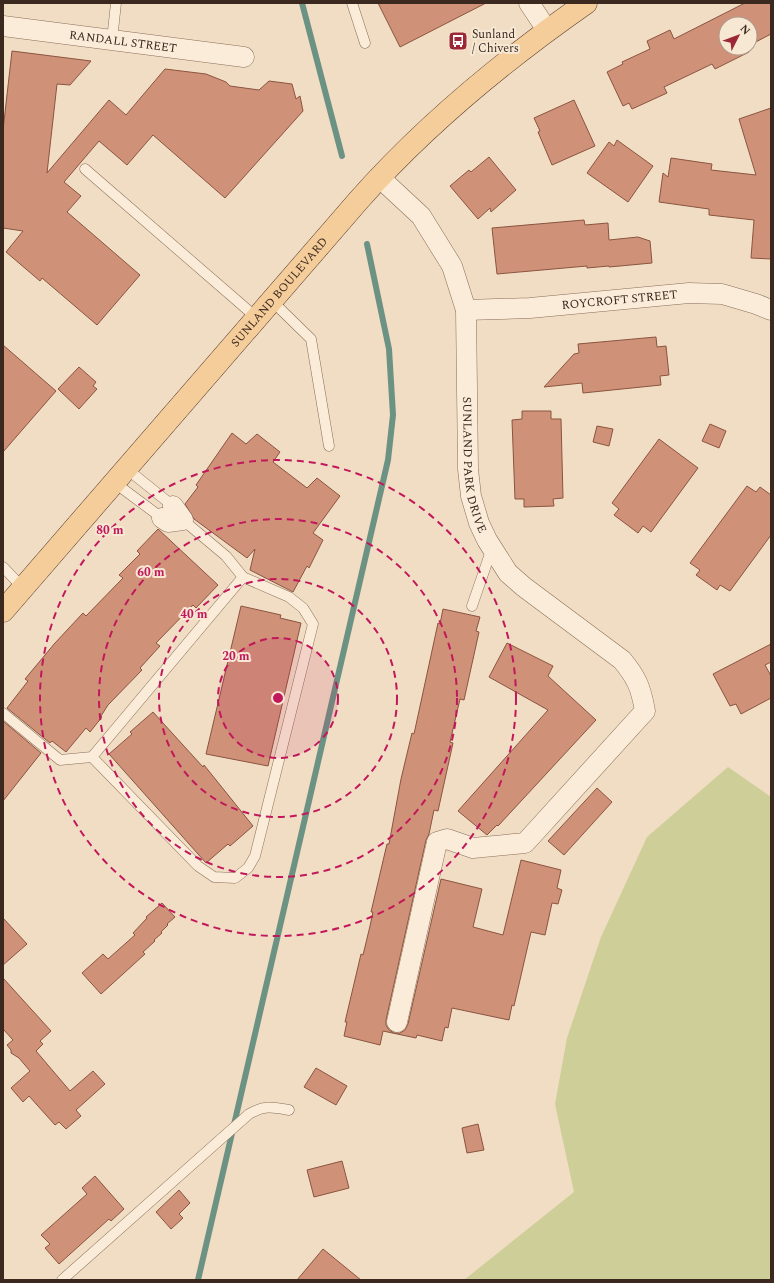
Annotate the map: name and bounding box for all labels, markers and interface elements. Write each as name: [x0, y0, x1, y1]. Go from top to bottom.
north arrow: [718, 16, 758, 56]
text: N: [736, 21, 754, 39]
street label: RANDALL STREET: [68, 25, 178, 58]
place label: Sunland / Chivers: [472, 25, 519, 58]
bus stop icon: Sunland / Chivers: [447, 30, 469, 52]
street label: SUNLAND BOULEVARD: [226, 233, 332, 351]
street label: ROYCROFT STREET: [561, 285, 678, 314]
street label: SUNLAND PARK DRIVE: [458, 397, 492, 536]
text: 80 m: [96, 521, 124, 540]
text: 60 m: [137, 563, 165, 582]
text: 40 m: [180, 605, 208, 624]
text: 20 m: [222, 647, 250, 666]
centre of rings: [271, 691, 285, 705]

